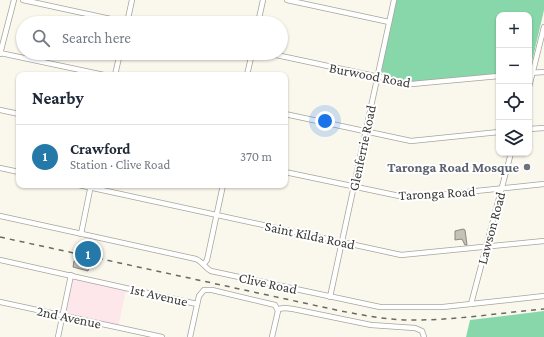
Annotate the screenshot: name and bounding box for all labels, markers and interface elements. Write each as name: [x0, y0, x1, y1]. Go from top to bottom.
map controls: [496, 12, 532, 156]
button: +: [496, 12, 532, 48]
search box: [16, 16, 288, 60]
icon: search: [30, 27, 52, 49]
text: Search here: [62, 30, 131, 46]
button: −: [496, 48, 532, 84]
street label: Burwood Road: [328, 59, 413, 91]
button: locate: [496, 84, 532, 120]
text: Nearby: [32, 89, 84, 108]
street label: Glenferrie Road: [345, 103, 379, 192]
your location: [315, 111, 335, 131]
button: layers: [496, 120, 532, 156]
text: Crawford: [70, 141, 131, 157]
text: 1: [43, 149, 47, 164]
text: 370 m: [240, 149, 272, 164]
text: Station · Clive Road: [70, 157, 170, 172]
place label: Taronga Road Mosque: [387, 159, 519, 175]
marker: Taronga Road Mosque: [522, 162, 532, 172]
street label: Taronga Road: [398, 183, 476, 203]
street label: Lawson Road: [474, 189, 509, 266]
street label: Saint Kilda Road: [263, 218, 357, 252]
pin: 1: [75, 239, 101, 269]
street label: Clive Road: [237, 269, 299, 297]
street label: 1st Avenue: [129, 281, 189, 309]
street label: 2nd Avenue: [35, 302, 103, 332]

